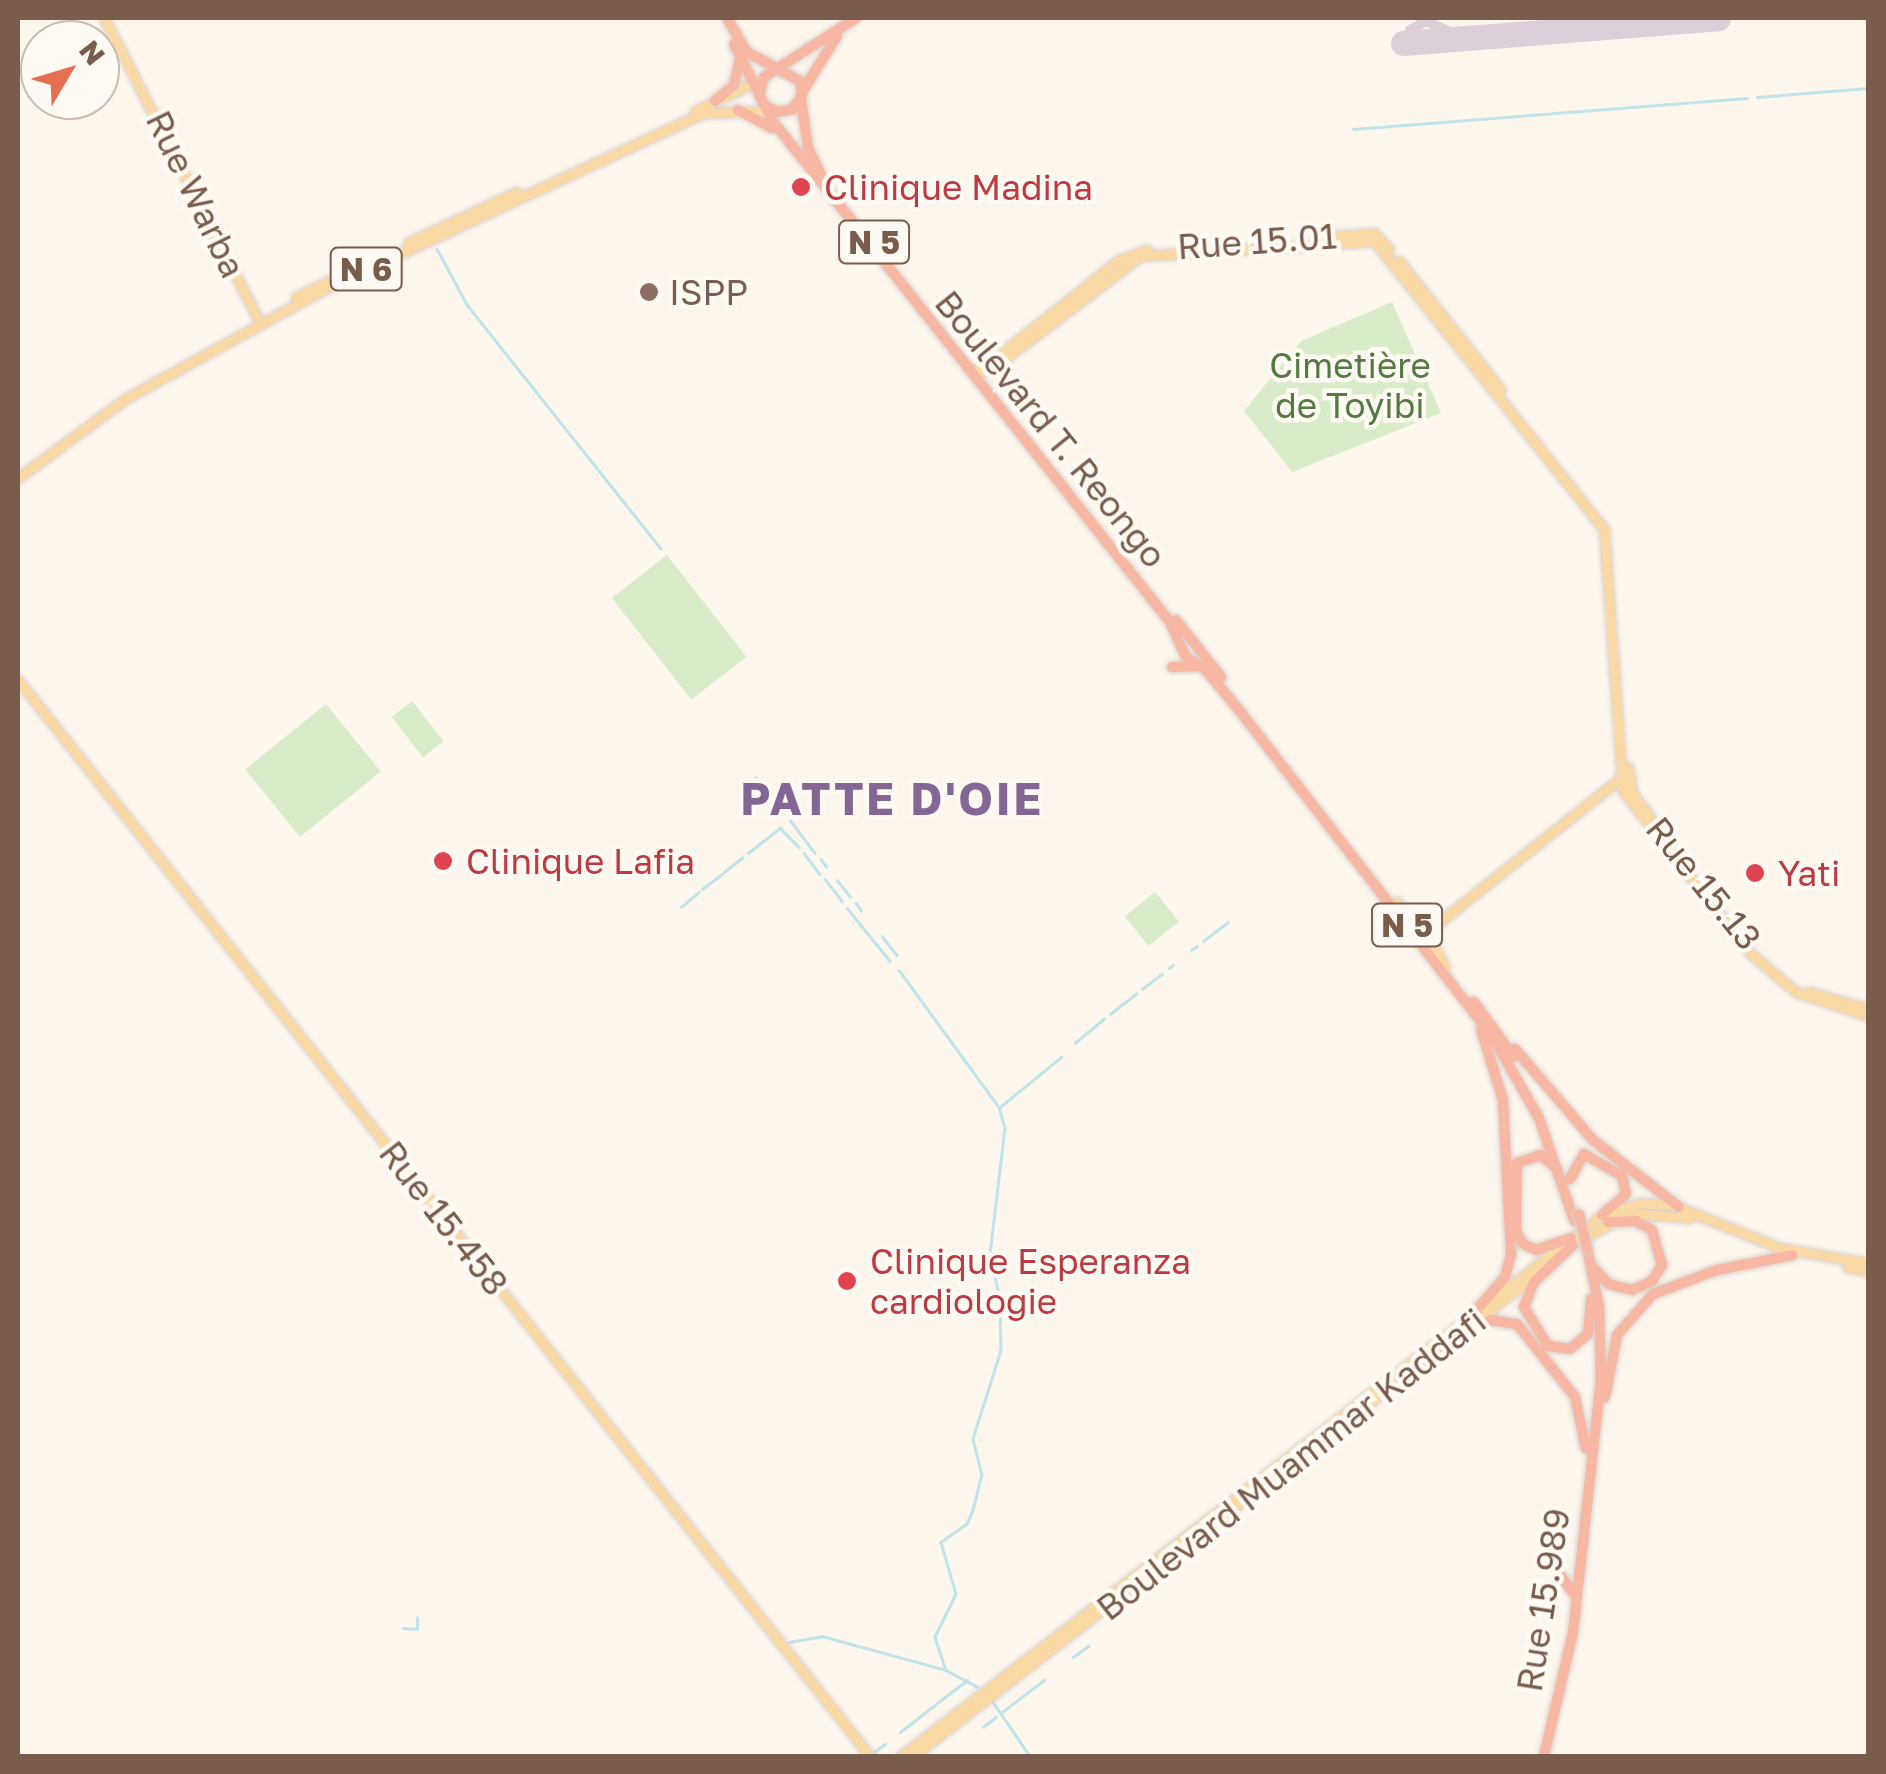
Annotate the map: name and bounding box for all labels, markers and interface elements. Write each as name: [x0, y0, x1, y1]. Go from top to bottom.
north arrow: [20, 20, 120, 120]
text: N: [73, 34, 112, 71]
street label: Rue Warba: [138, 104, 254, 284]
place label: Clinique Madina: [824, 166, 1093, 208]
marker: Clinique Madina: [788, 174, 814, 200]
street label: Rue 15.01: [1176, 214, 1338, 268]
road number: N 5: [836, 215, 912, 269]
road number: N 6: [328, 242, 404, 296]
place label: ISPP: [669, 271, 748, 313]
marker: ISPP: [638, 281, 660, 303]
street label: Boulevard T. Reongo: [927, 282, 1175, 576]
park label: Cimetière de Toyibi: [1269, 344, 1431, 426]
district label: PATTE D'OIE: [740, 772, 1044, 826]
street label: Rue 15.13: [1638, 808, 1770, 958]
place label: Clinique Lafia: [466, 840, 695, 882]
marker: Clinique Lafia: [430, 848, 456, 874]
place label: Yati: [1778, 852, 1840, 894]
marker: Yati: [1742, 860, 1768, 886]
road number: N 5: [1370, 898, 1444, 952]
street label: Rue 15.458: [371, 1133, 517, 1303]
place label: Clinique Esperanza cardiologie: [870, 1240, 1191, 1322]
marker: Clinique Esperanza cardiologie: [834, 1268, 860, 1294]
street label: Boulevard Muammar Kaddafi: [1088, 1299, 1494, 1629]
street label: Rue 15.989: [1508, 1505, 1578, 1695]

